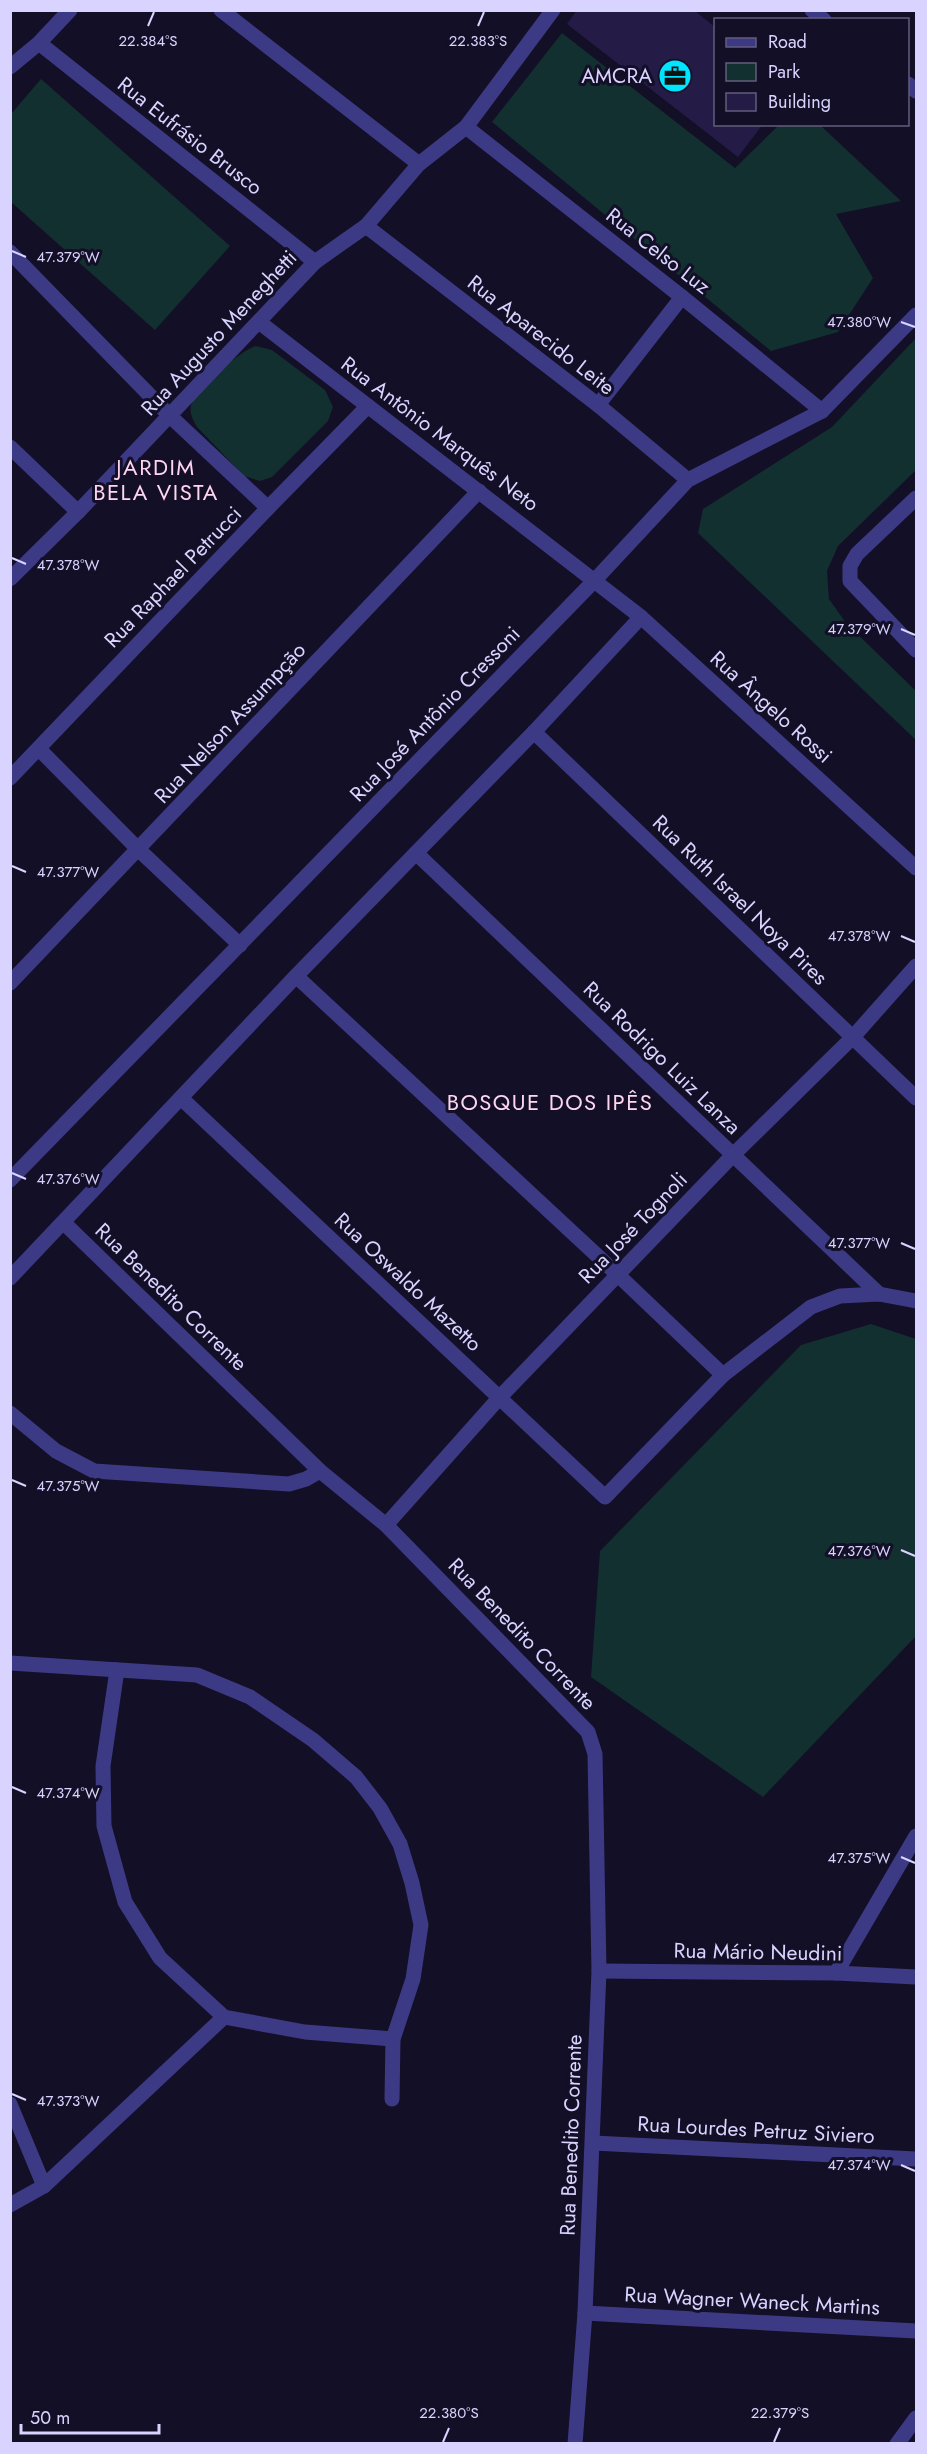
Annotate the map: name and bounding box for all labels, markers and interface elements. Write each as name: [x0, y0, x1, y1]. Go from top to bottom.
legend: [714, 18, 909, 126]
text: Road: [768, 29, 807, 55]
text: 22.384°S: [118, 30, 178, 52]
text: 22.383°S: [449, 30, 507, 52]
office icon: AMCRA: [657, 58, 693, 94]
text: Park: [768, 59, 800, 85]
place label: AMCRA: [581, 61, 652, 91]
street label: Rua Eufrásio Brusco: [111, 70, 269, 202]
text: Building: [768, 89, 831, 115]
street label: Rua Celso Luz: [599, 201, 717, 302]
street label: Rua Augusto Meneghetti: [134, 243, 304, 423]
text: 47.379°W: [36, 246, 100, 268]
street label: Rua Aparecido Leite: [461, 268, 621, 402]
text: 47.380°W: [827, 311, 891, 333]
street label: Rua Antônio Marquês Neto: [335, 350, 545, 518]
district label: JARDIM BELA VISTA: [93, 451, 219, 508]
street label: Rua Raphael Petrucci: [97, 499, 249, 655]
text: 47.378°W: [37, 554, 99, 576]
text: 47.379°W: [827, 618, 891, 640]
street label: Rua José Antônio Cressoni: [343, 619, 527, 809]
street label: Rua Nelson Assumpção: [147, 636, 313, 810]
street label: Rua Ângelo Rossi: [703, 644, 839, 770]
street label: Rua Ruth Israel Noya Pires: [646, 808, 834, 992]
text: 47.377°W: [37, 861, 99, 883]
text: 47.378°W: [828, 925, 890, 947]
street label: Rua Rodrigo Luiz Lanza: [577, 975, 747, 1141]
district label: BOSQUE DOS IPÊS: [447, 1086, 653, 1118]
street label: Rua José Tognoli: [572, 1165, 694, 1291]
text: 47.376°W: [36, 1168, 100, 1190]
street label: Rua Oswaldo Mazetto: [328, 1206, 488, 1358]
street label: Rua Benedito Corrente: [88, 1216, 254, 1378]
text: 47.377°W: [828, 1232, 890, 1254]
text: 47.375°W: [37, 1475, 100, 1497]
text: 47.376°W: [827, 1540, 891, 1562]
street label: Rua Benedito Corrente: [441, 1551, 603, 1717]
text: 47.374°W: [36, 1782, 100, 1804]
text: 47.375°W: [828, 1847, 891, 1869]
street label: Rua Mário Neudini: [673, 1936, 843, 1968]
street label: Rua Benedito Corrente: [552, 2034, 590, 2236]
text: 47.373°W: [37, 2090, 99, 2112]
street label: Rua Lourdes Petruz Siviero: [637, 2109, 875, 2151]
text: 47.374°W: [827, 2154, 891, 2176]
street label: Rua Wagner Waneck Martins: [623, 2279, 881, 2323]
scale bar: [21, 2397, 159, 2435]
text: 22.380°S: [419, 2402, 479, 2424]
text: 22.379°S: [751, 2402, 809, 2424]
text: 50 m: [30, 2405, 70, 2431]

